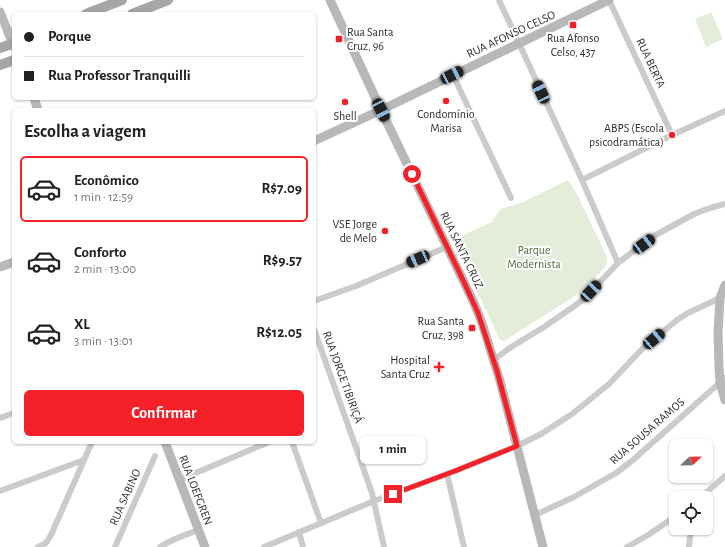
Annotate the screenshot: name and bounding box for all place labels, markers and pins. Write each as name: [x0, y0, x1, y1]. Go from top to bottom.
marker: Rua Afonso Celso, 437: [568, 20, 578, 30]
place label: Rua Santa Cruz, 96: [347, 26, 394, 52]
place label: Rua Afonso Celso, 437: [547, 32, 599, 58]
marker: Rua Santa Cruz, 96: [334, 34, 344, 44]
marker: Condomínio Marisa: [441, 96, 451, 106]
marker: Shell: [340, 97, 350, 107]
place label: Condomínio Marisa: [417, 108, 475, 134]
place label: Shell: [333, 110, 357, 122]
place label: ABPS (Escola psicodramática): [589, 122, 664, 148]
marker: ABPS (Escola psicodramática): [667, 130, 677, 140]
place label: VSE Jorge de Melo: [332, 218, 377, 244]
marker: VSE Jorge de Melo: [380, 226, 390, 236]
place label: Rua Santa Cruz, 398: [418, 315, 464, 341]
marker: Rua Santa Cruz, 398: [467, 323, 477, 333]
place label: Hospital Santa Cruz: [381, 354, 430, 380]
marker: Hospital Santa Cruz: [433, 361, 445, 373]

